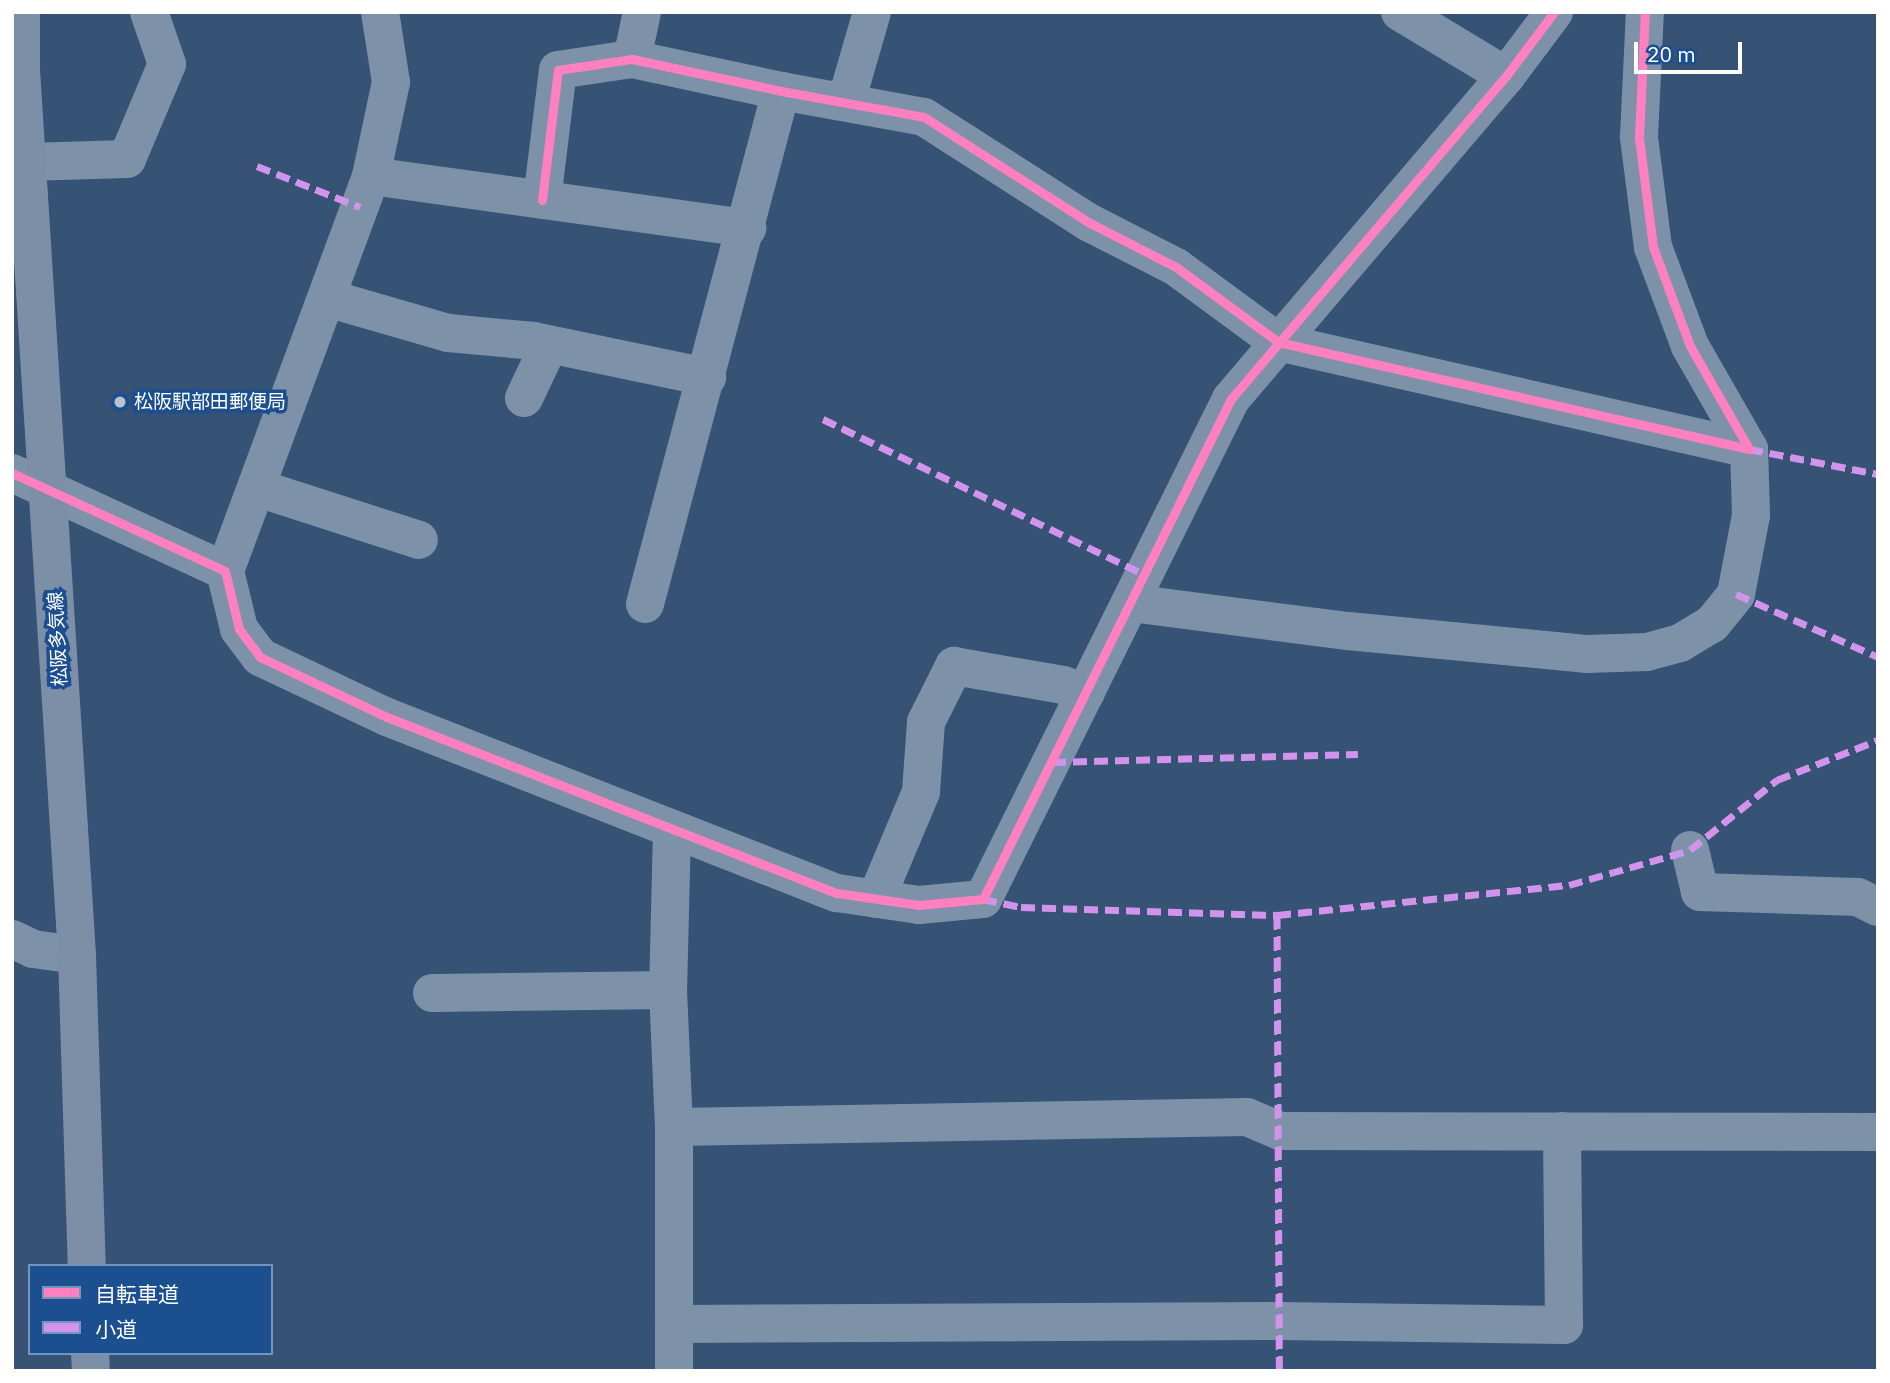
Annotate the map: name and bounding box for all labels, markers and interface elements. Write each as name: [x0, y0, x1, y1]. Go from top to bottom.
scale bar: [1638, 28, 1746, 72]
text: 20 m: [1647, 40, 1696, 68]
place label: 松阪駅部田郵便局: [134, 391, 286, 413]
marker: 松阪駅部田郵便局: [112, 394, 128, 410]
street label: 松阪多気線: [44, 591, 72, 687]
legend: [28, 1264, 273, 1355]
text: 自転車道: [95, 1280, 179, 1308]
text: 小道: [95, 1315, 137, 1343]

